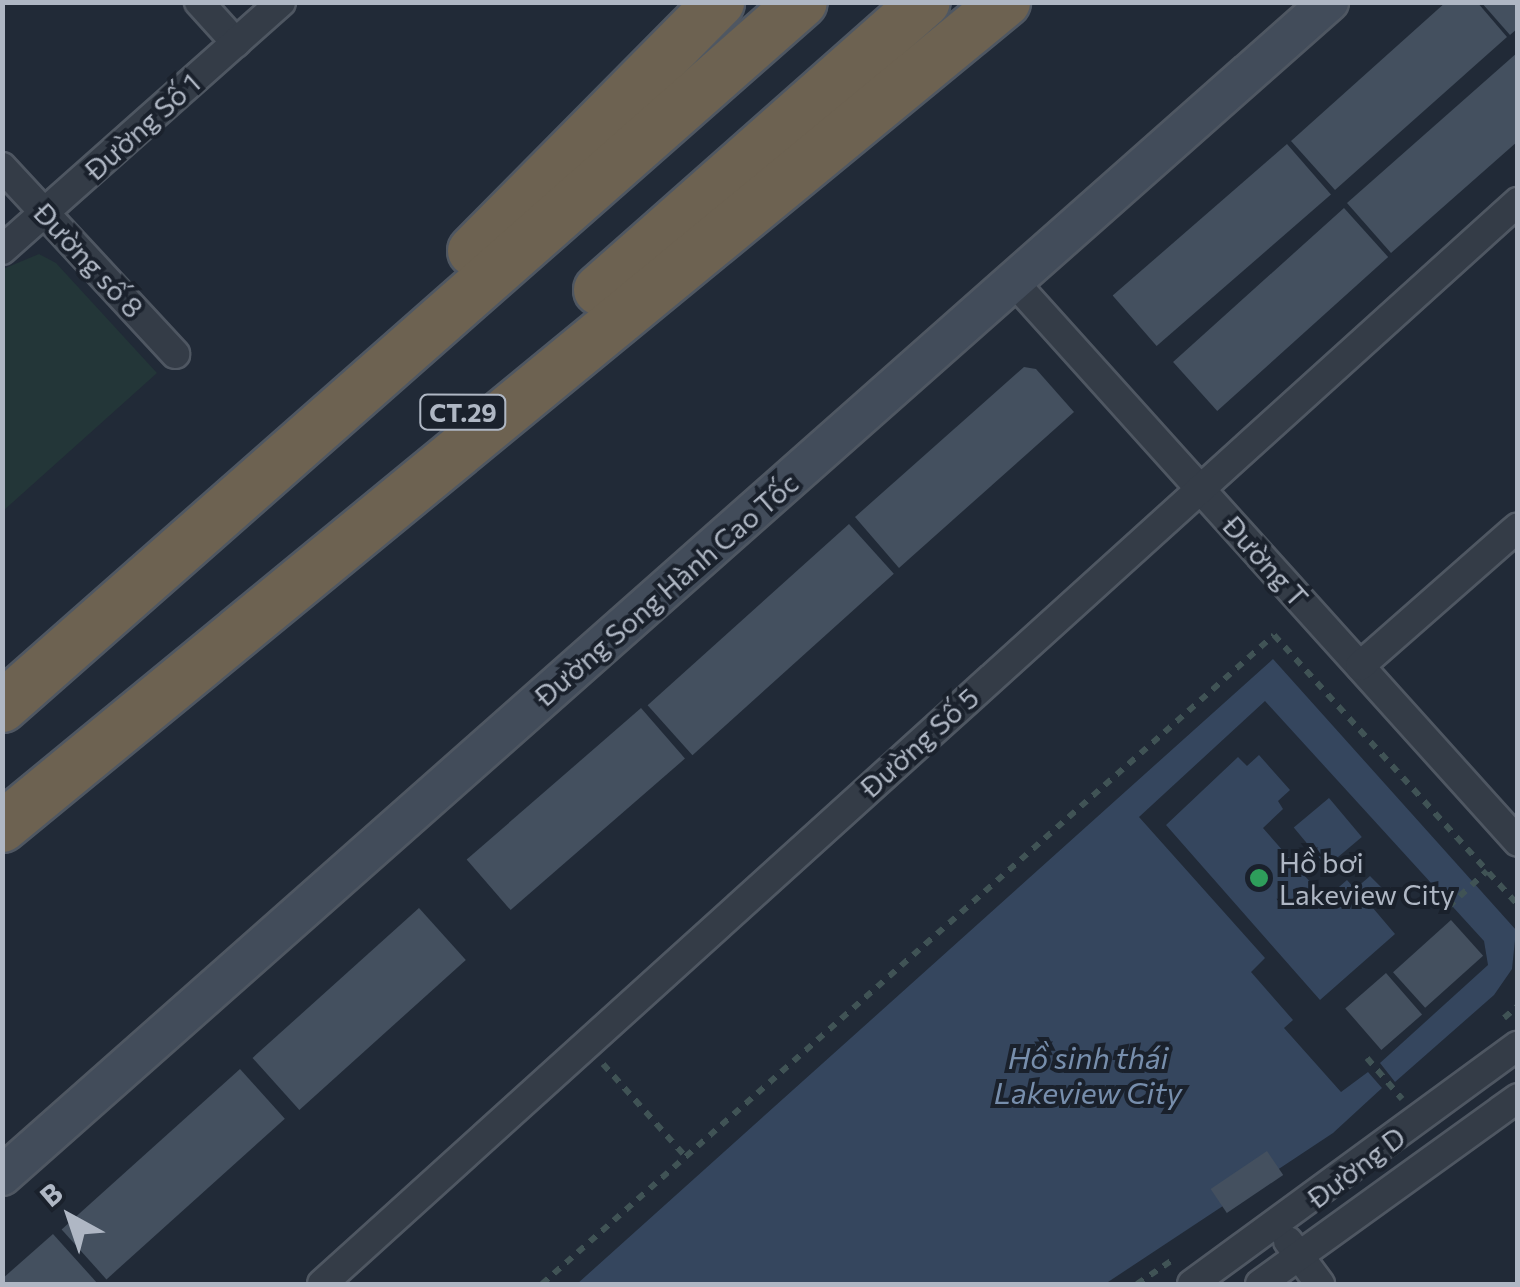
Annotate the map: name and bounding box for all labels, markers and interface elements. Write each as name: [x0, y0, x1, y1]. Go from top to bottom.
street label: Đường Số 1: [78, 66, 206, 186]
street label: Đường số 8: [27, 196, 151, 324]
road number: CT.29: [418, 392, 508, 432]
street label: Đường Song Hành Cao Tốc: [528, 466, 804, 712]
street label: Đường T: [1217, 509, 1315, 613]
street label: Đường Số 5: [853, 680, 985, 804]
place label: Hồ bơi Lakeview City: [1279, 845, 1455, 911]
marker: Hồ bơi Lakeview City: [1248, 867, 1270, 889]
water label: Hồ sinh thái Lakeview City: [994, 1039, 1182, 1110]
street label: Đường D: [1301, 1119, 1411, 1215]
north arrow: [20, 1167, 120, 1267]
text: B: [33, 1175, 69, 1213]

